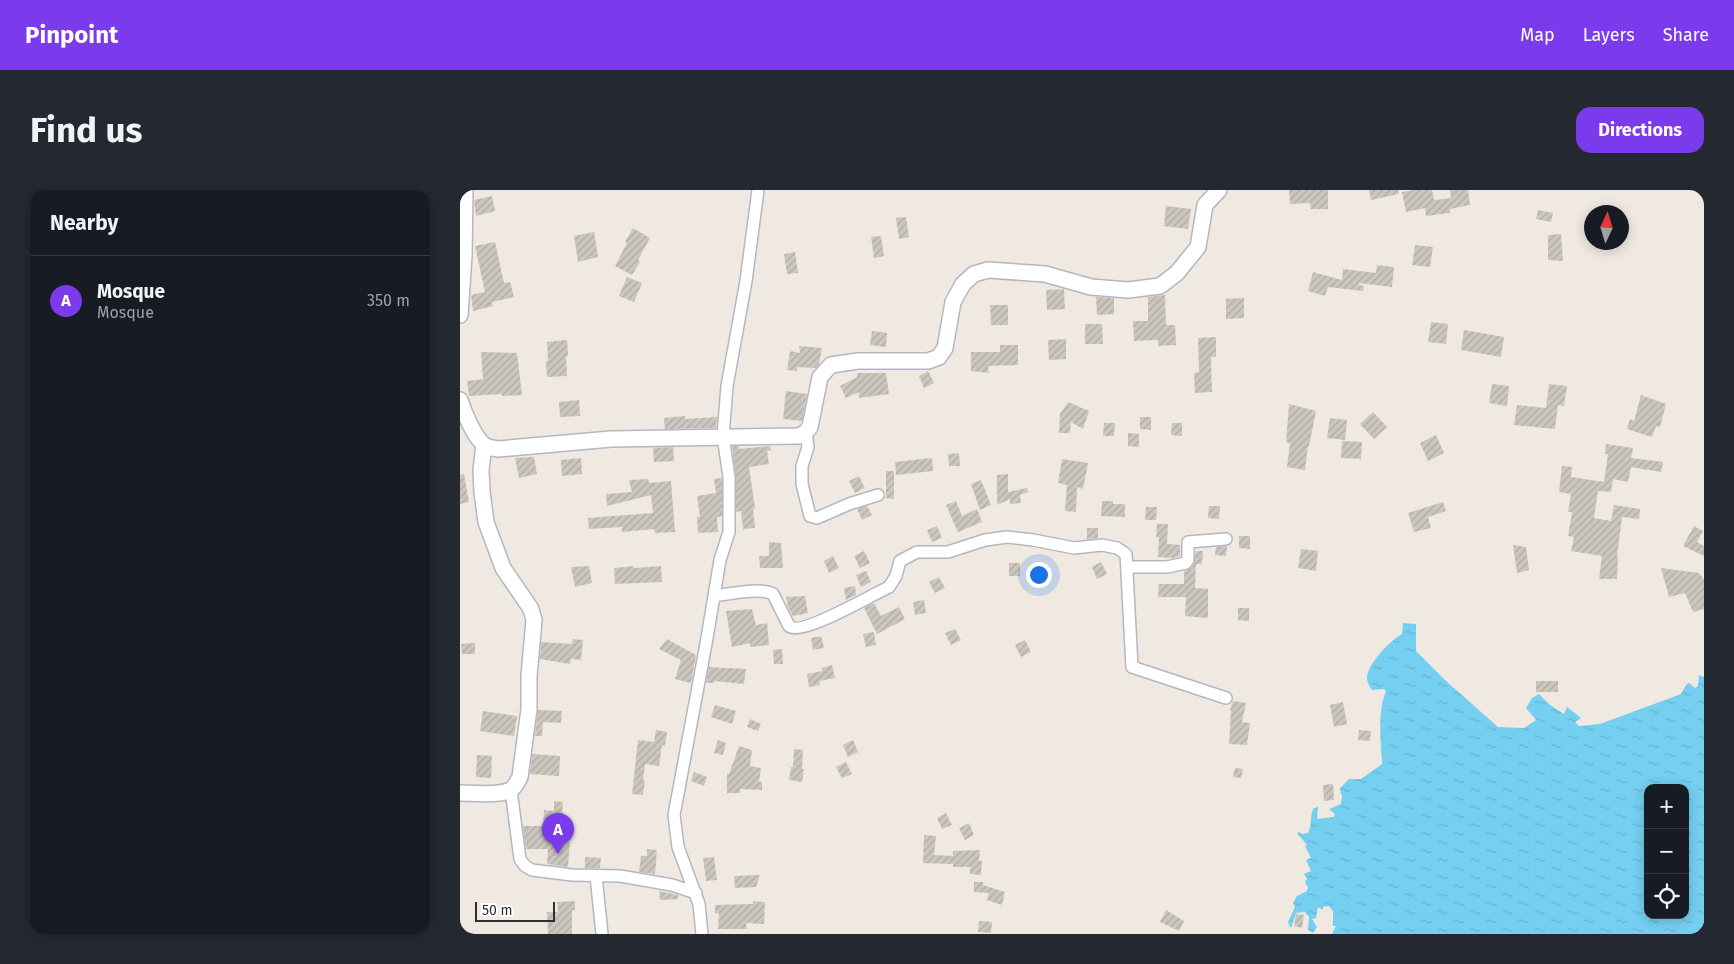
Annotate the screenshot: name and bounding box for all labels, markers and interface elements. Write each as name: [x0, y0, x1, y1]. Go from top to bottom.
text: Pinpoint: [25, 21, 118, 49]
text: Map: [1520, 24, 1555, 46]
text: Layers: [1583, 24, 1635, 46]
text: Share: [1663, 24, 1709, 46]
button: Directions: [1576, 107, 1704, 153]
text: Find us: [30, 109, 142, 151]
north arrow: [1584, 205, 1629, 250]
text: Nearby: [50, 210, 118, 236]
text: Mosque: [97, 280, 165, 303]
text: A: [61, 291, 71, 310]
text: 350 m: [367, 291, 410, 310]
text: Mosque: [97, 303, 154, 322]
your location: [1026, 562, 1052, 588]
map controls: [1644, 784, 1689, 919]
button: +: [1644, 784, 1689, 829]
pin: A: [542, 813, 574, 854]
button: −: [1644, 829, 1689, 874]
button: locate: [1644, 874, 1689, 919]
scale bar: [475, 899, 555, 922]
text: 50 m: [482, 902, 513, 919]

